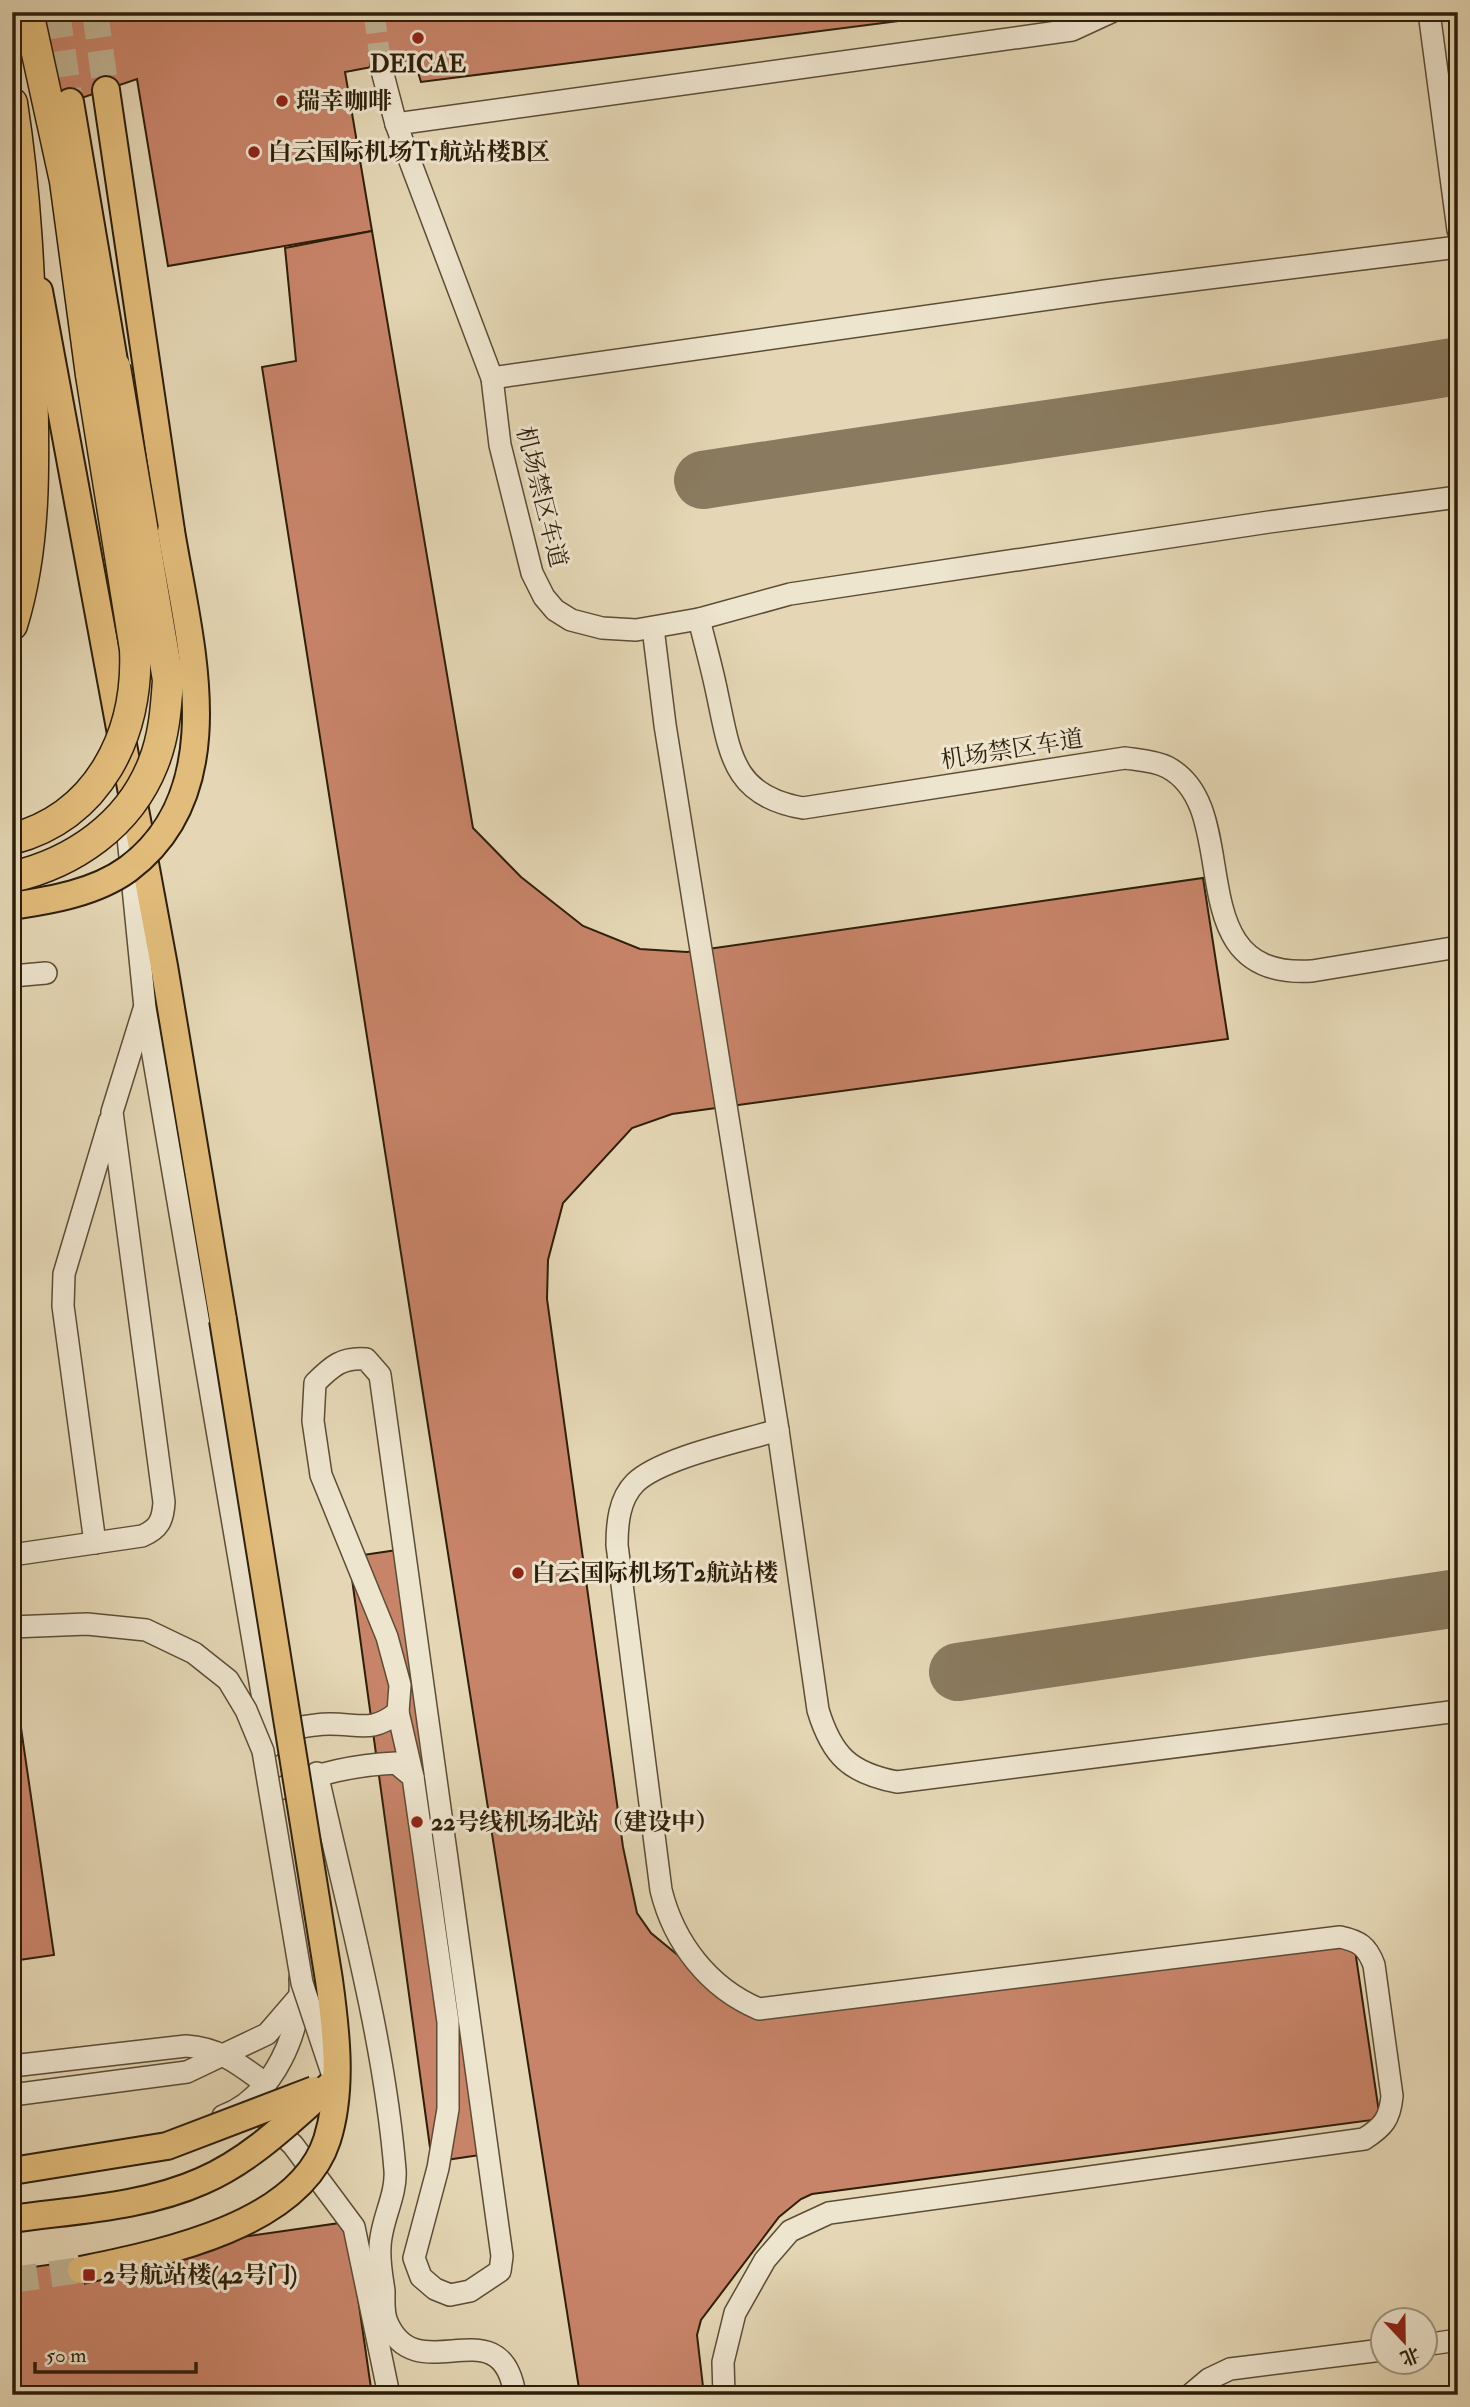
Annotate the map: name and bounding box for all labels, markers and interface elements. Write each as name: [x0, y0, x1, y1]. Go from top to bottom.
marker: DEICAE: [410, 30, 426, 46]
place label: DEICAE: [370, 49, 466, 80]
place label: 瑞幸咖啡: [296, 86, 392, 117]
marker: 瑞幸咖啡: [274, 93, 290, 109]
place label: 白云国际机场T1航站楼B区: [268, 137, 550, 168]
marker: 白云国际机场T1航站楼B区: [246, 144, 262, 160]
street label: 机场禁区车道: [509, 424, 574, 571]
street label: 机场禁区车道: [939, 723, 1086, 776]
place label: 白云国际机场T2航站楼: [532, 1558, 778, 1589]
marker: 白云国际机场T2航站楼: [510, 1565, 526, 1581]
place label: 22号线机场北站（建设中）: [431, 1807, 719, 1838]
marker: 22号线机场北站（建设中）: [409, 1814, 425, 1830]
place label: 2号航站楼(42号门): [103, 2260, 297, 2291]
marker: 2号航站楼(42号门): [81, 2267, 97, 2283]
north arrow: [1368, 2306, 1438, 2376]
scale bar: [35, 2330, 196, 2374]
text: 北: [1397, 2341, 1423, 2371]
text: 50 m: [46, 2342, 87, 2369]

